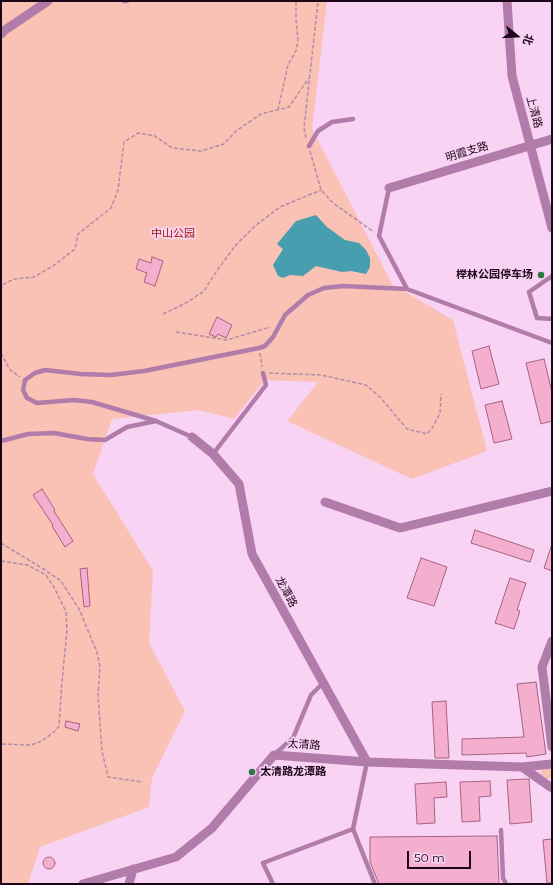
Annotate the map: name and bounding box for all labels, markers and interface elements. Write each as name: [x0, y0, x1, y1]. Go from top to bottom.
north arrow: [497, 16, 537, 56]
text: 北: [520, 32, 537, 47]
street label: 上清路: [523, 94, 545, 130]
street label: 明霞支路: [444, 139, 490, 165]
park label: 中山公园: [151, 227, 195, 241]
place label: 榉林公园停车场: [456, 268, 533, 282]
marker: 榉林公园停车场: [536, 270, 546, 280]
street label: 龙潭路: [272, 574, 300, 610]
street label: 太清路: [287, 737, 321, 753]
place label: 太清路龙潭路: [260, 765, 326, 779]
marker: 太清路龙潭路: [247, 767, 257, 777]
scale bar: [409, 843, 473, 869]
text: 50 m: [414, 850, 445, 865]

